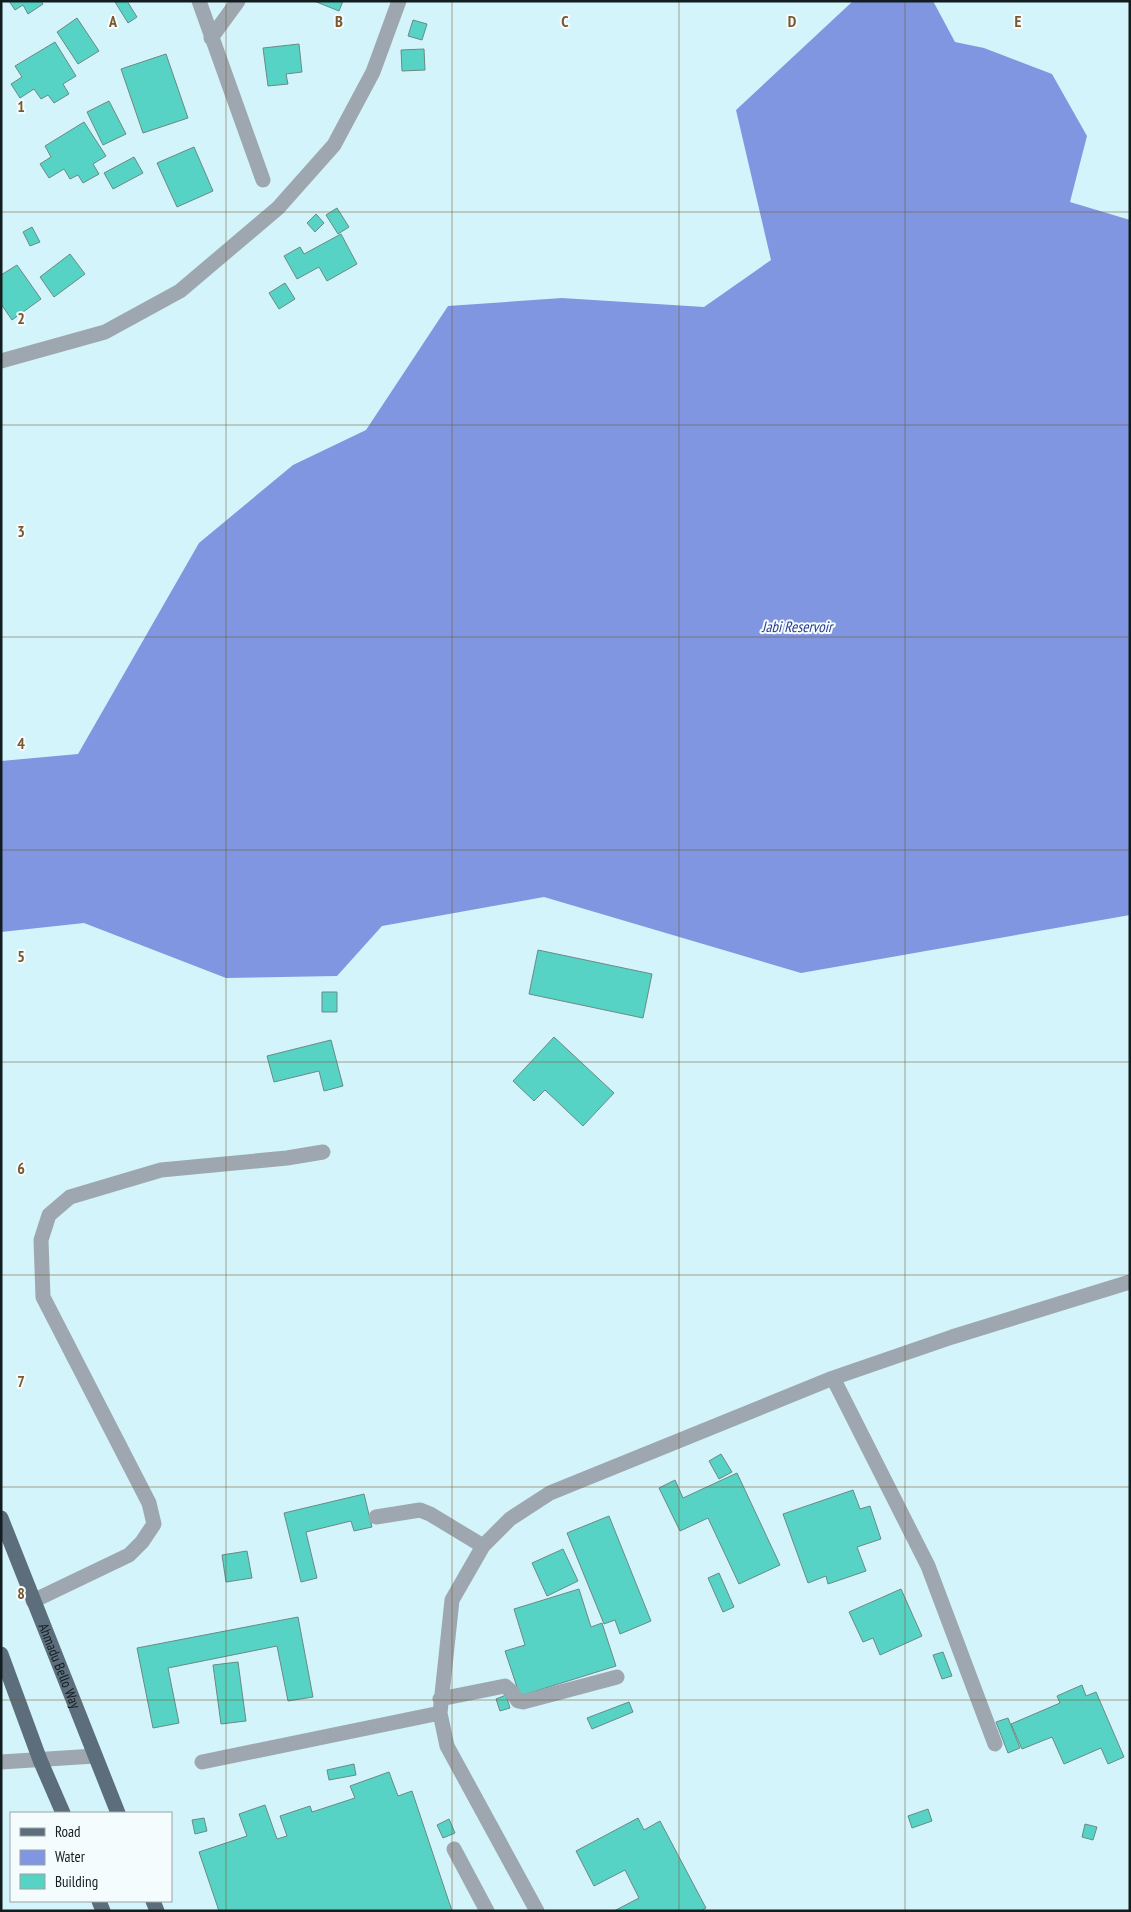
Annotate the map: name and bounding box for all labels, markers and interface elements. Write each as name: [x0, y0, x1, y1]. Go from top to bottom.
text: A: [108, 11, 118, 31]
text: B: [335, 11, 343, 31]
text: C: [561, 11, 569, 31]
text: D: [788, 11, 797, 31]
text: E: [1015, 11, 1022, 31]
text: 1: [17, 96, 25, 116]
text: 2: [17, 308, 25, 328]
text: 3: [17, 521, 25, 541]
water label: Jabi Reservoir: [761, 617, 834, 636]
text: 4: [17, 733, 25, 753]
text: 5: [17, 946, 25, 966]
text: 6: [17, 1158, 25, 1178]
text: 7: [17, 1371, 25, 1391]
text: 8: [17, 1583, 25, 1603]
street label: Ahmadu Bello Way: [35, 1621, 85, 1712]
legend: [10, 1812, 172, 1902]
text: Road: [55, 1822, 81, 1841]
text: Water: [55, 1847, 86, 1866]
text: Building: [55, 1872, 98, 1891]

